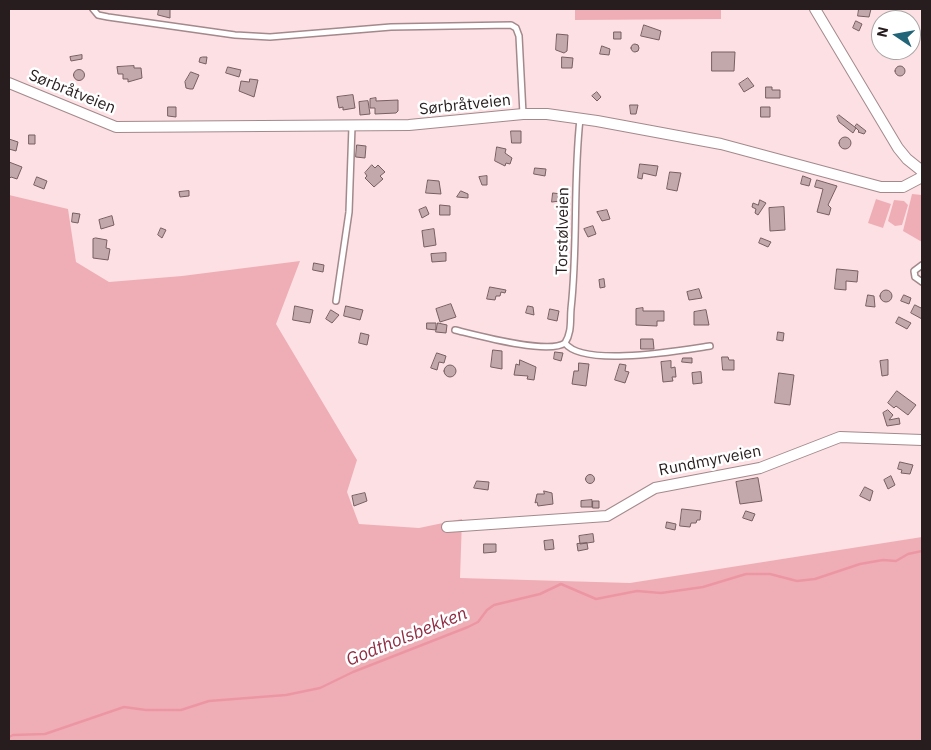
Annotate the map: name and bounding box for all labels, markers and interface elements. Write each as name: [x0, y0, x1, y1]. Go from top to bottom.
north arrow: [871, 10, 921, 60]
text: N: [872, 25, 892, 39]
street label: Sørbråtveien: [26, 66, 118, 118]
street label: Sørbråtveien: [418, 91, 512, 119]
street label: Torstølveien: [553, 187, 573, 275]
street label: Rundmyrveien: [657, 442, 763, 480]
water label: Godtholsbekken: [343, 603, 471, 671]

